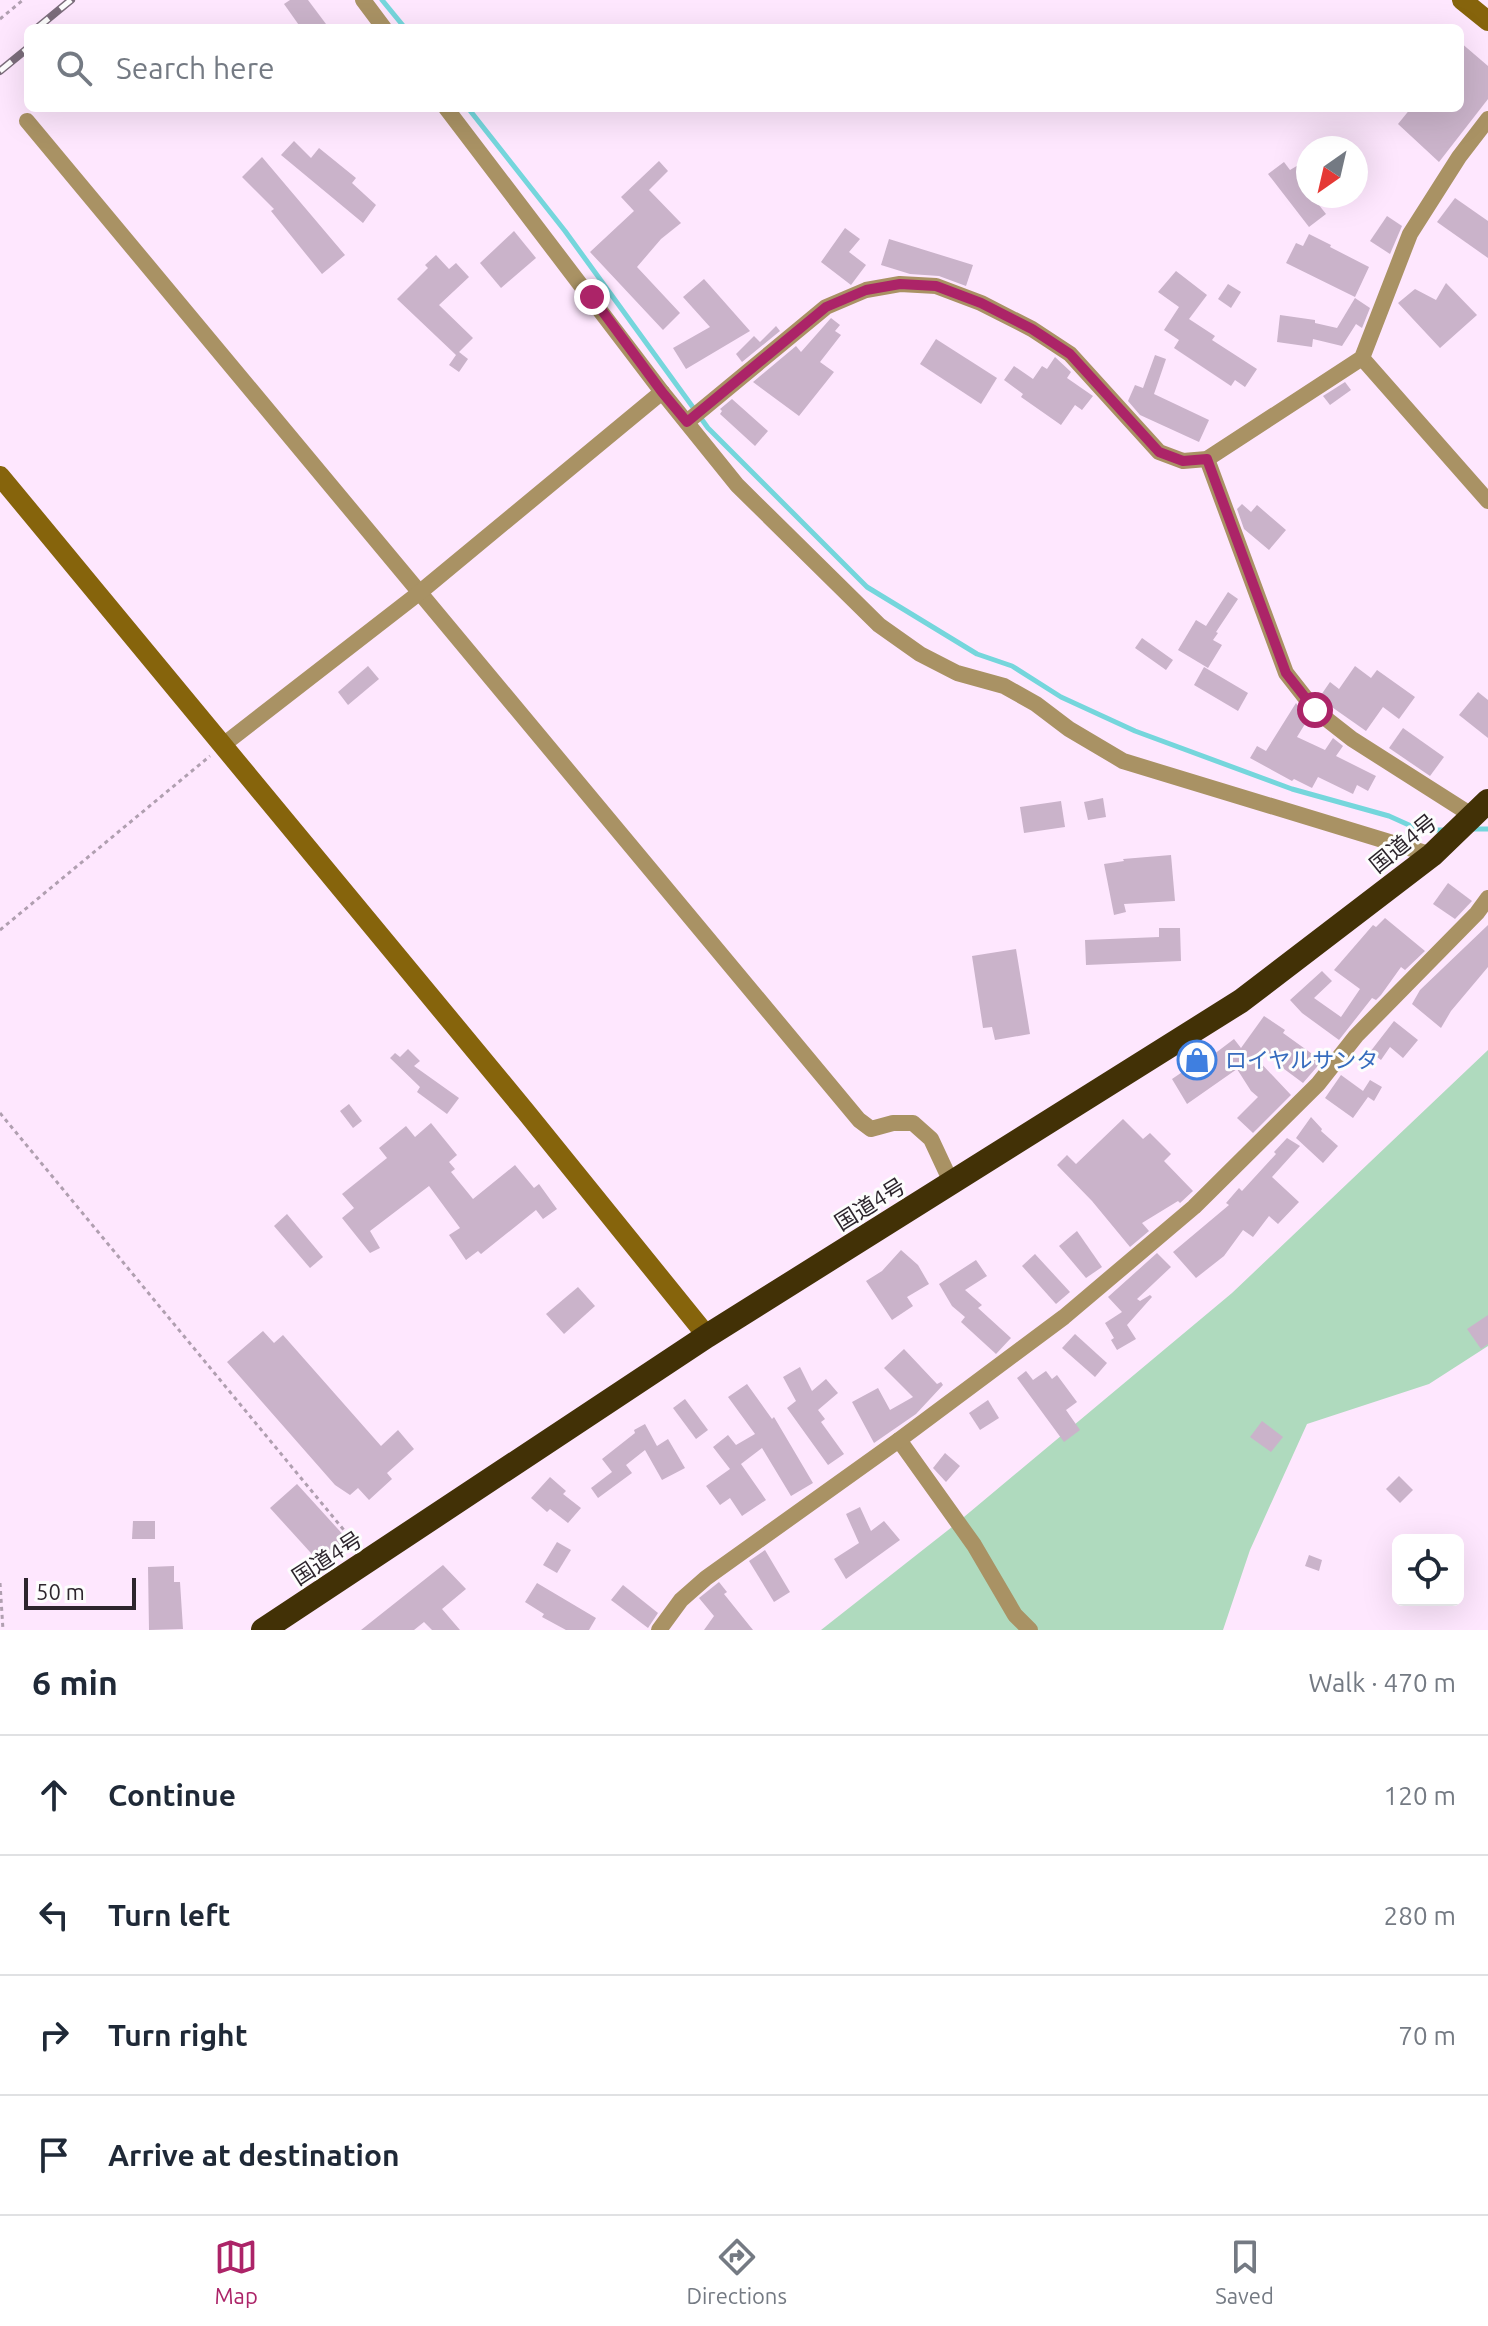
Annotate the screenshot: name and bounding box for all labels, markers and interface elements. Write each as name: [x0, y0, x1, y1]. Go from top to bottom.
search box: [24, 24, 1464, 112]
icon: search: [52, 46, 96, 90]
text: Search here: [116, 51, 275, 85]
north arrow: [1296, 136, 1368, 208]
route end: [574, 279, 610, 315]
route start: [1297, 692, 1333, 728]
street label: 国道4号: [1364, 808, 1441, 877]
shop icon: ロイヤルサンタ: [1176, 1039, 1218, 1081]
place label: ロイヤルサンタ: [1225, 1047, 1378, 1072]
street label: 国道4号: [830, 1172, 910, 1235]
street label: 国道4号: [287, 1526, 366, 1589]
map controls: [1392, 1534, 1464, 1606]
button: locate: [1392, 1534, 1464, 1606]
scale bar: [24, 1574, 136, 1610]
text: 50 m: [36, 1579, 85, 1604]
text: 6 min: [32, 1663, 118, 1701]
text: Walk · 470 m: [1308, 1668, 1456, 1697]
icon: ahead: [32, 1773, 76, 1817]
text: Continue: [108, 1778, 236, 1812]
text: 120 m: [1384, 1781, 1456, 1810]
icon: left: [32, 1893, 76, 1937]
text: Turn left: [108, 1898, 230, 1932]
text: 280 m: [1384, 1901, 1456, 1930]
icon: right: [32, 2013, 76, 2057]
text: Turn right: [108, 2018, 248, 2052]
text: 70 m: [1398, 2021, 1456, 2050]
icon: arrive: [32, 2133, 76, 2177]
text: Arrive at destination: [108, 2138, 400, 2172]
tab: Map: [214, 2235, 258, 2308]
tab: Directions: [686, 2235, 787, 2308]
tab: Saved: [1215, 2235, 1274, 2308]

